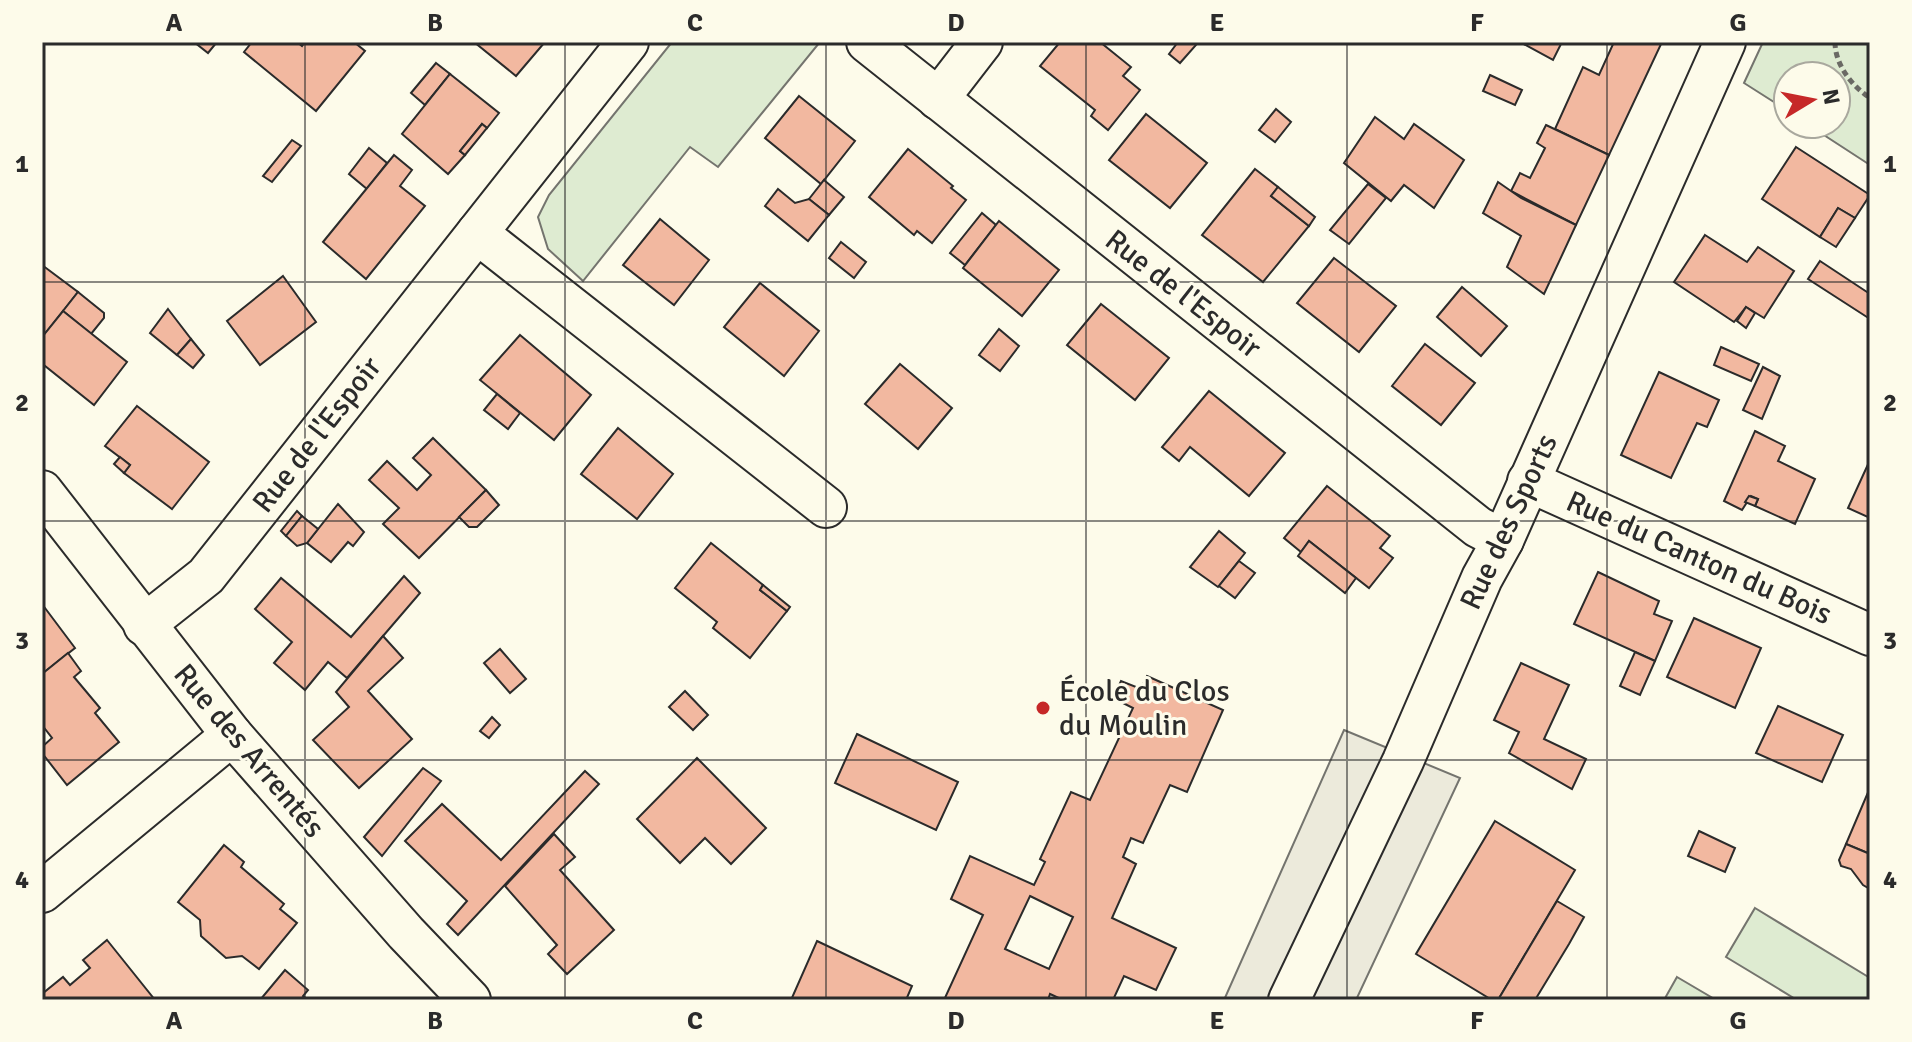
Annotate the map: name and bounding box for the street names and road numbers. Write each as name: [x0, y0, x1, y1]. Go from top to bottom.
street label: Rue de l'Espoir: [1098, 222, 1268, 366]
street label: Rue de l'Espoir: [245, 350, 389, 520]
street label: Rue des Sports: [1452, 428, 1566, 616]
street label: Rue du Canton du Bois: [1561, 483, 1837, 633]
street label: Rue des Arrentés: [166, 657, 332, 845]

